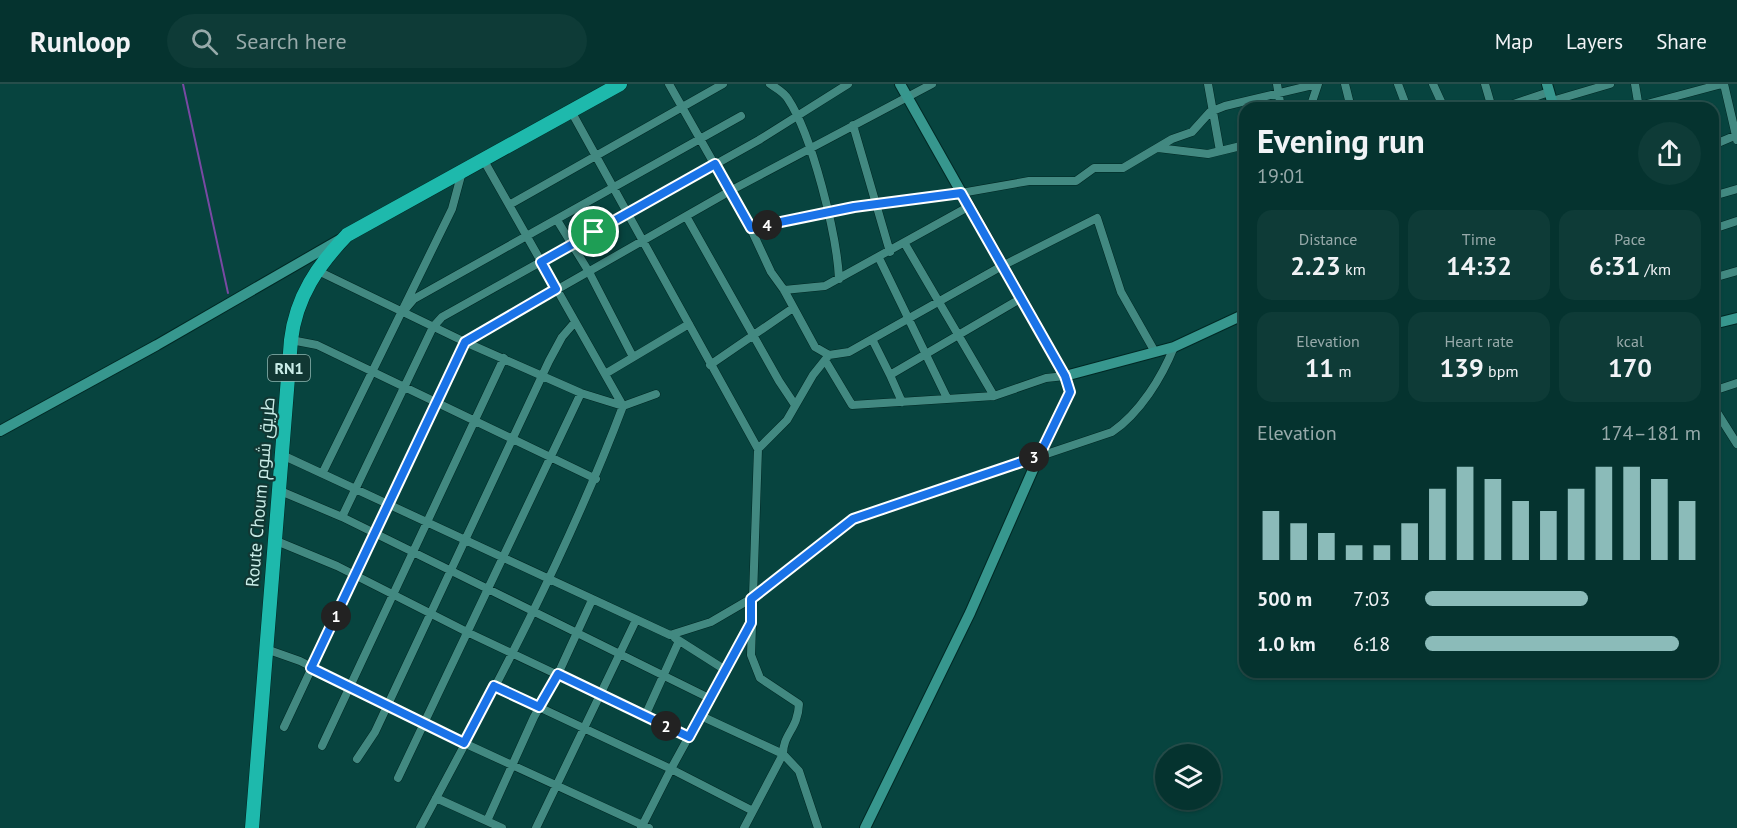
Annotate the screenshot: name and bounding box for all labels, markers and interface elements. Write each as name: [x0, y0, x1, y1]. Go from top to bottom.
search box: [167, 14, 587, 68]
text: Runloop: [30, 23, 131, 60]
icon: search: [188, 25, 221, 58]
text: Search here: [236, 27, 347, 55]
text: Map: [1495, 28, 1533, 55]
text: Layers: [1566, 28, 1623, 55]
text: Share: [1656, 28, 1707, 55]
text: Evening run: [1257, 119, 1425, 162]
button: share: [1638, 122, 1701, 185]
text: 19:01: [1257, 163, 1305, 189]
pin: [568, 206, 619, 257]
pin: 4: [752, 210, 782, 240]
icon: arrive: [577, 215, 610, 248]
text: 4: [762, 215, 772, 235]
text: Distance: [1299, 229, 1357, 249]
text: Time: [1462, 229, 1496, 249]
text: Pace: [1614, 229, 1646, 249]
text: 2.23: [1290, 249, 1341, 282]
text: 14:32: [1446, 249, 1512, 282]
text: 6:31: [1589, 249, 1640, 282]
text: km: [1341, 259, 1366, 279]
text: /km: [1640, 259, 1671, 279]
text: Elevation: [1296, 331, 1360, 351]
text: Heart rate: [1444, 331, 1514, 351]
text: kcal: [1616, 331, 1644, 351]
text: 11: [1305, 351, 1334, 384]
text: 139: [1440, 351, 1484, 384]
text: 170: [1608, 351, 1652, 384]
road number: RN1: [268, 355, 310, 381]
text: m: [1334, 361, 1351, 381]
text: bpm: [1484, 361, 1518, 381]
street label: Route Choum طريق شوم: [240, 396, 281, 588]
text: Elevation: [1257, 420, 1337, 446]
text: 174–181 m: [1601, 420, 1701, 446]
pin: 3: [1019, 442, 1049, 472]
text: 3: [1029, 447, 1039, 467]
text: 500 m: [1257, 586, 1312, 612]
text: 7:03: [1353, 586, 1390, 612]
pin: 1: [321, 601, 351, 631]
text: 1: [331, 606, 341, 626]
text: 1.0 km: [1257, 631, 1316, 657]
text: 6:18: [1353, 631, 1390, 657]
pin: 2: [651, 711, 681, 741]
text: 2: [661, 716, 671, 736]
map controls: [1155, 744, 1221, 810]
button: layers: [1155, 744, 1221, 810]

